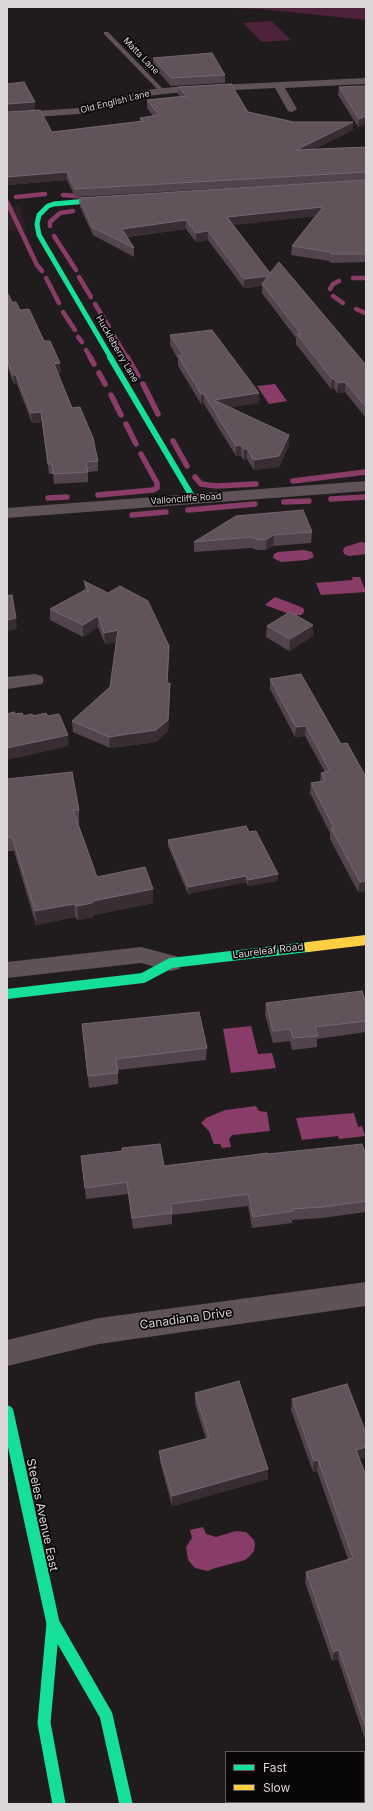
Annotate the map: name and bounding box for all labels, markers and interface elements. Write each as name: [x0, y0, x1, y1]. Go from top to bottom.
street label: Matta Lane: [121, 35, 161, 77]
street label: Old English Lane: [79, 88, 151, 116]
street label: Huckleberry Lane: [93, 314, 141, 384]
street label: Valloncliffe Road: [150, 491, 222, 507]
street label: Laureleaf Road: [232, 941, 304, 961]
street label: Canadiana Drive: [139, 1305, 233, 1333]
street label: Steeles Avenue East: [23, 1457, 61, 1573]
legend: [225, 1751, 365, 1803]
text: Fast: [263, 1760, 287, 1775]
text: Slow: [263, 1780, 290, 1795]

